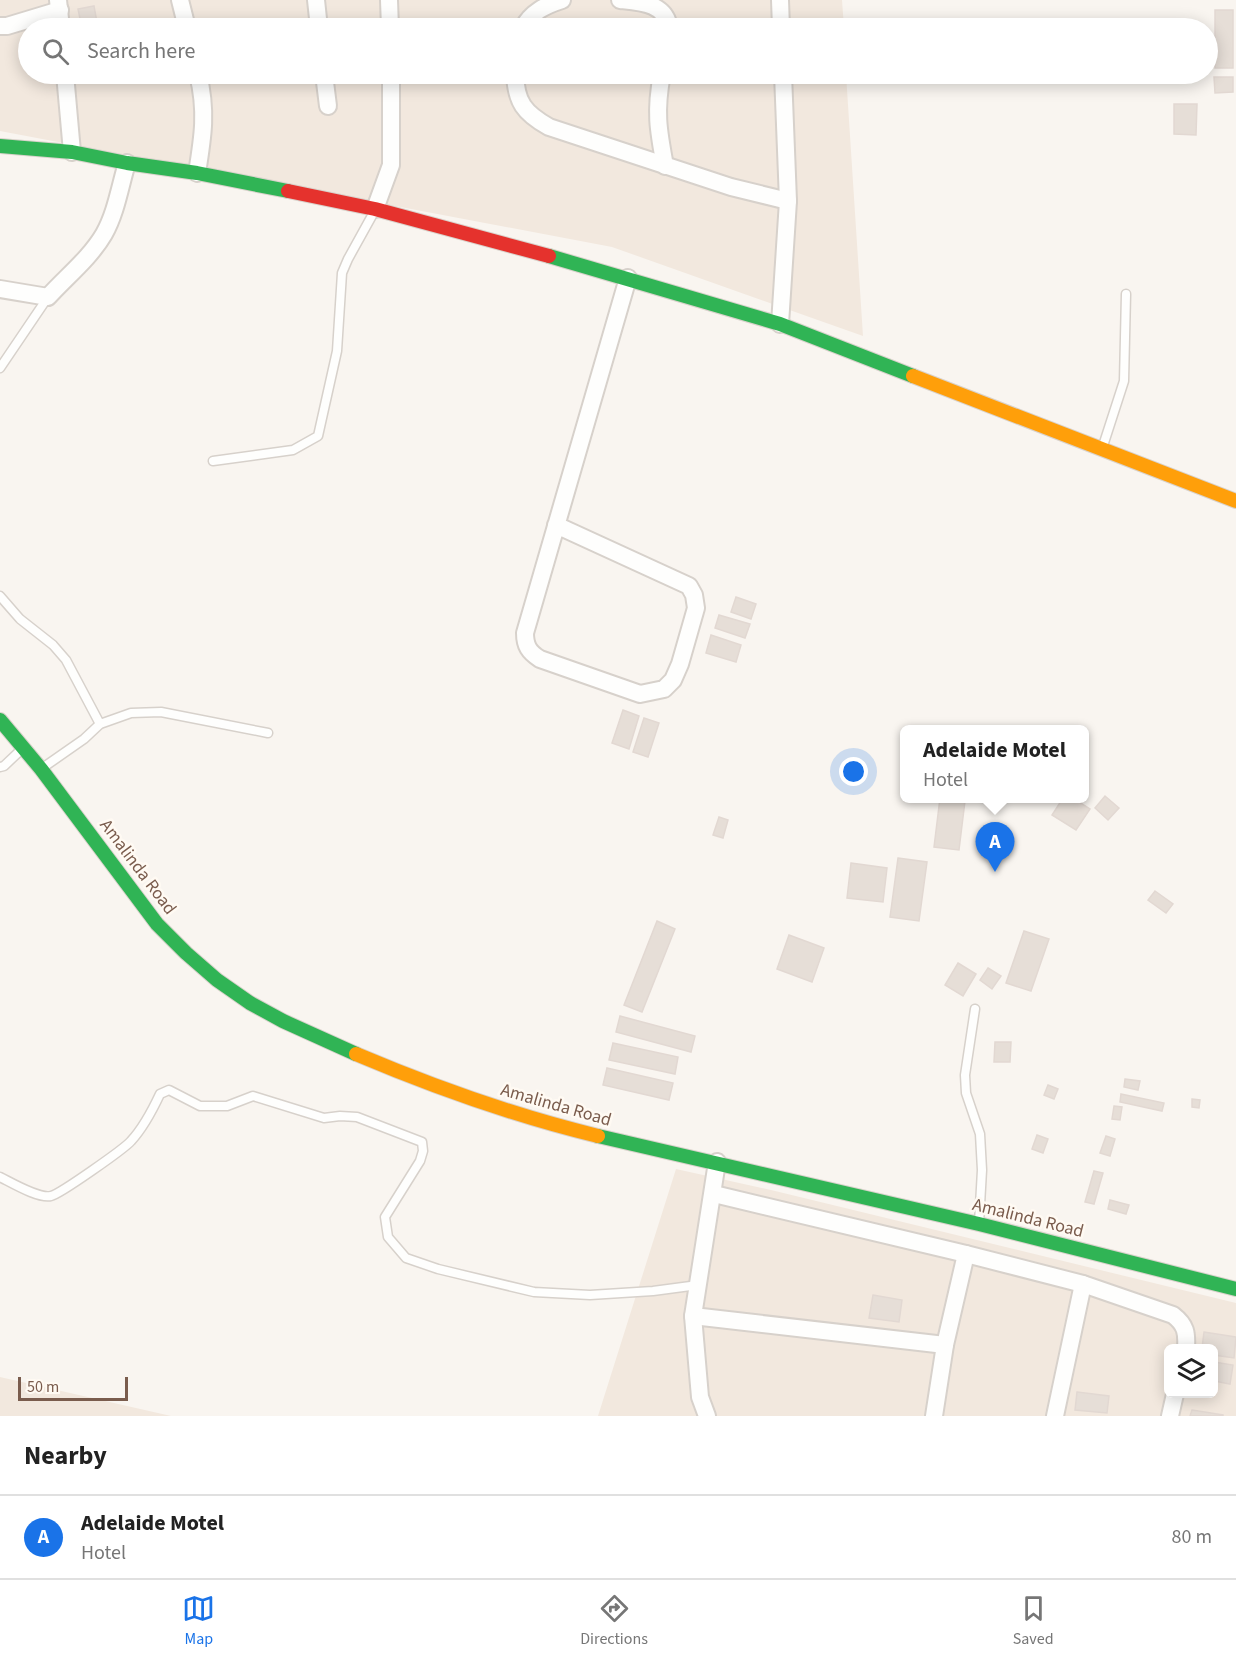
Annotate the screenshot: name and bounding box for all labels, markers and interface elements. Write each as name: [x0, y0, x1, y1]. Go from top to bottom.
search box: [18, 18, 1218, 84]
icon: search: [39, 35, 72, 68]
text: Search here: [87, 35, 195, 67]
popup: [900, 725, 1089, 803]
text: Adelaide Motel: [923, 734, 1066, 766]
your location: [839, 757, 868, 786]
text: Hotel: [923, 766, 968, 794]
street label: Amalinda Road: [94, 814, 182, 920]
pin: A: [976, 822, 1014, 872]
street label: Amalinda Road: [498, 1077, 614, 1133]
street label: Amalinda Road: [970, 1192, 1086, 1244]
map controls: [1164, 1344, 1218, 1398]
button: layers: [1164, 1344, 1218, 1398]
scale bar: [18, 1374, 128, 1402]
text: 50 m: [27, 1376, 59, 1398]
text: Nearby: [24, 1437, 107, 1474]
text: Adelaide Motel: [81, 1507, 224, 1539]
text: A: [38, 1523, 49, 1551]
text: 80 m: [1172, 1523, 1212, 1551]
text: Hotel: [81, 1539, 126, 1567]
tab: Map: [182, 1592, 215, 1650]
tab: Directions: [580, 1592, 648, 1650]
tab: Saved: [1013, 1592, 1054, 1650]

